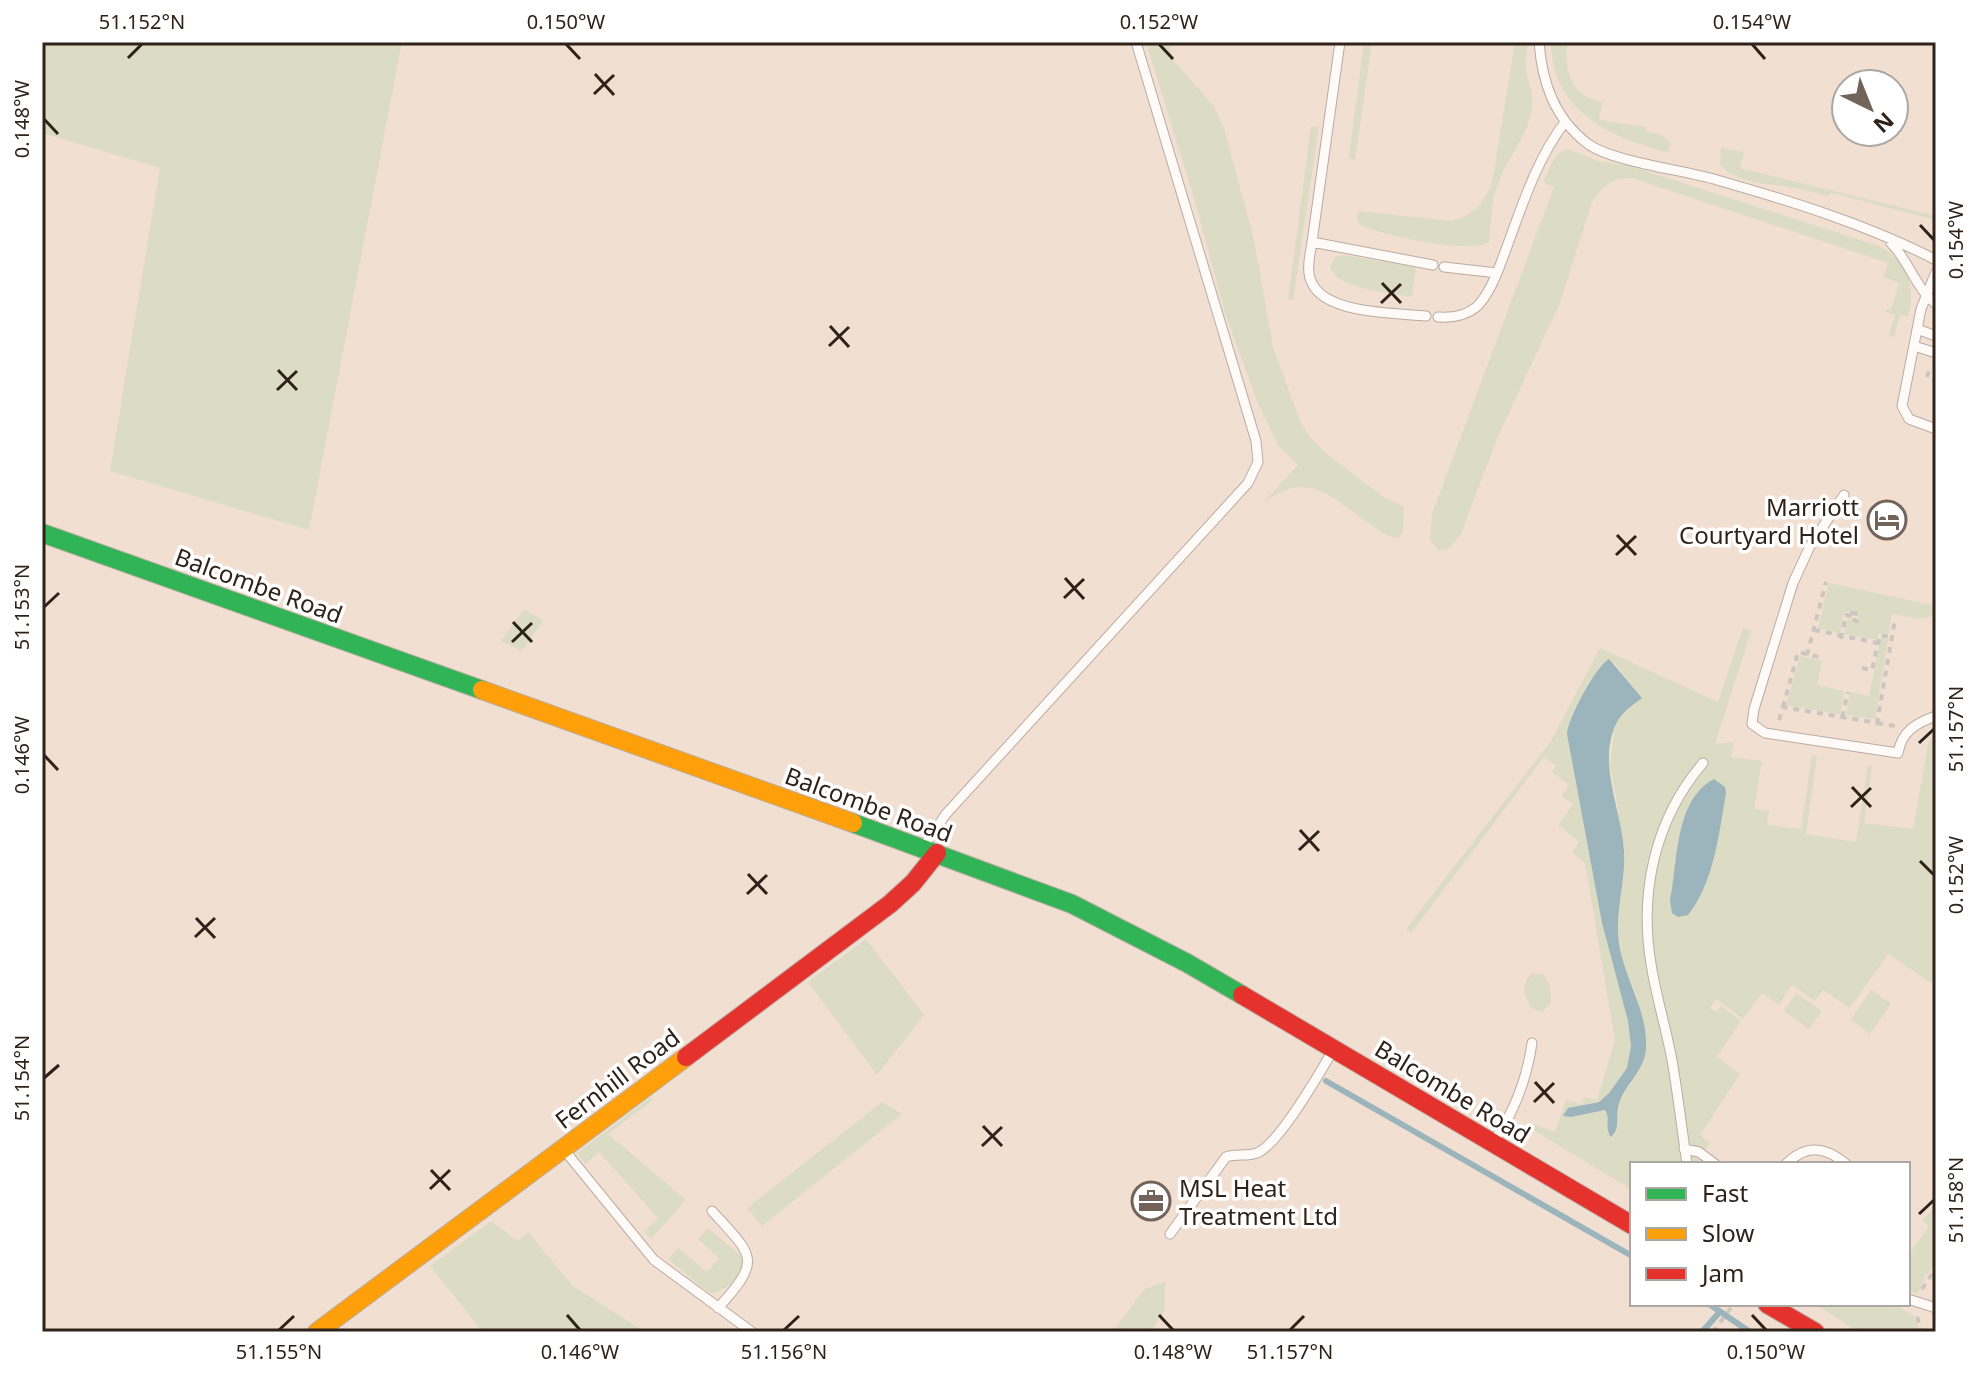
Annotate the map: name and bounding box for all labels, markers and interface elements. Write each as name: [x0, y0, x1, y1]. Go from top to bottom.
text: 51.152°N: [99, 8, 185, 35]
text: 0.150°W: [527, 8, 606, 35]
text: 0.152°W: [1120, 8, 1199, 35]
text: 0.154°W: [1713, 8, 1792, 35]
north arrow: [1830, 68, 1910, 148]
text: 0.148°W: [8, 79, 35, 158]
text: N: [1868, 106, 1901, 140]
text: 0.154°W: [1942, 200, 1969, 279]
place label: Marriott Courtyard Hotel: [1679, 490, 1859, 551]
hotel icon: Marriott Courtyard Hotel: [1866, 499, 1908, 541]
street label: Balcombe Road: [171, 539, 347, 631]
text: 51.153°N: [8, 564, 35, 650]
text: 51.157°N: [1942, 686, 1969, 772]
text: 0.146°W: [8, 715, 35, 794]
street label: Balcombe Road: [781, 758, 957, 850]
text: 0.152°W: [1942, 835, 1969, 914]
street label: Fernhill Road: [548, 1020, 686, 1136]
street label: Balcombe Road: [1369, 1032, 1537, 1150]
text: 51.154°N: [8, 1035, 35, 1121]
text: 51.158°N: [1942, 1157, 1969, 1243]
legend: [1630, 1162, 1910, 1306]
place label: MSL Heat Treatment Ltd: [1179, 1171, 1338, 1232]
text: Fast: [1702, 1176, 1748, 1209]
office icon: MSL Heat Treatment Ltd: [1130, 1180, 1172, 1222]
text: Slow: [1702, 1216, 1754, 1249]
text: Jam: [1700, 1256, 1744, 1289]
text: 51.155°N: [236, 1338, 322, 1365]
text: 0.146°W: [541, 1338, 620, 1365]
text: 51.156°N: [741, 1338, 827, 1365]
text: 0.148°W: [1134, 1338, 1213, 1365]
text: 51.157°N: [1247, 1338, 1333, 1365]
text: 0.150°W: [1727, 1338, 1806, 1365]

